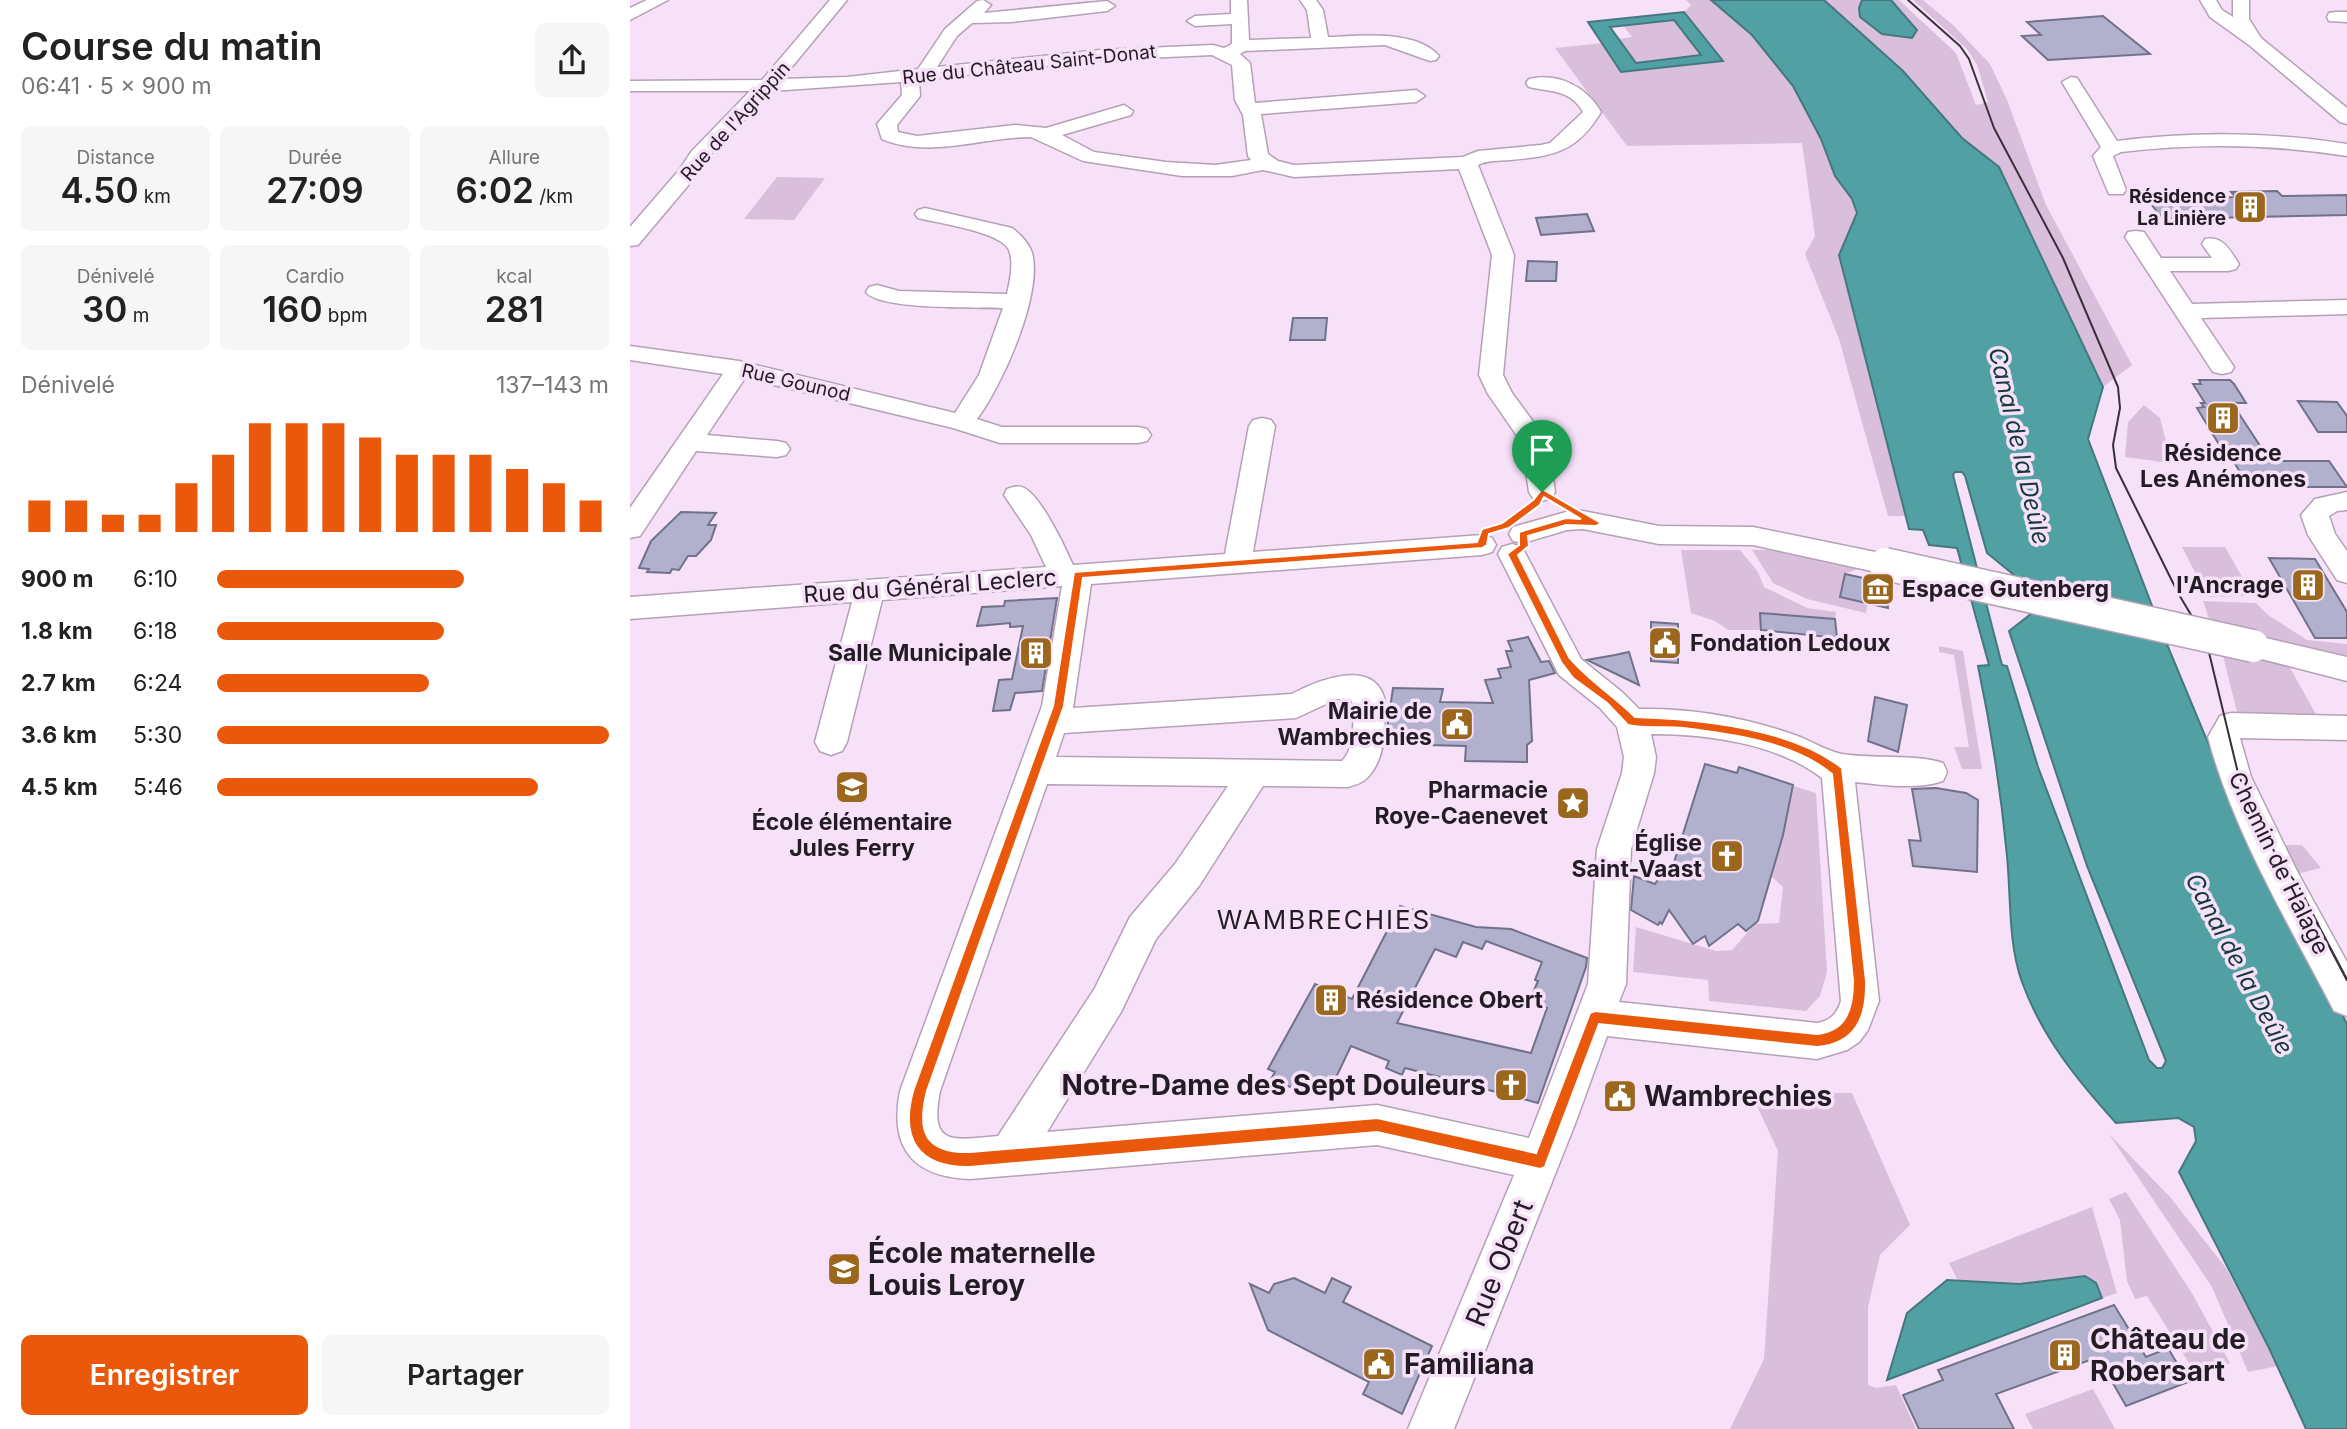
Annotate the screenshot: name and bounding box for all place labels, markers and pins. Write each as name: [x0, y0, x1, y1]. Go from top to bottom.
place label: Résidence La Linière: [2129, 185, 2226, 230]
building icon: Résidence La Linière: [2231, 188, 2269, 226]
building icon: Résidence Les Anémones: [2204, 399, 2242, 437]
pin: [1512, 420, 1572, 492]
place label: Résidence Les Anémones: [2140, 439, 2306, 493]
building icon: l'Ancrage: [2289, 566, 2327, 604]
museum icon: Espace Gutenberg: [1859, 570, 1897, 608]
place label: l'Ancrage: [2176, 571, 2284, 599]
place label: Espace Gutenberg: [1902, 575, 2109, 603]
public building icon: Fondation Ledoux: [1646, 624, 1684, 662]
place label: Fondation Ledoux: [1690, 629, 1891, 657]
building icon: Salle Municipale: [1017, 634, 1055, 672]
place label: Salle Municipale: [828, 639, 1012, 667]
place label: Mairie de Wambrechies: [1277, 697, 1432, 751]
public building icon: Mairie de Wambrechies: [1438, 705, 1476, 743]
school or university icon: École élémentaire Jules Ferry: [833, 768, 871, 806]
place label: Pharmacie Roye-Caenevet: [1374, 776, 1549, 830]
place icon: Pharmacie Roye-Caenevet: [1554, 784, 1592, 822]
place label: École élémentaire Jules Ferry: [752, 808, 952, 862]
place label: Église Saint-Vaast: [1571, 829, 1703, 883]
church icon: Église Saint-Vaast: [1708, 837, 1746, 875]
building icon: Résidence Obert: [1312, 981, 1350, 1019]
place label: Résidence Obert: [1356, 986, 1544, 1014]
church icon: Notre-Dame des Sept Douleurs: [1492, 1066, 1530, 1104]
place label: Notre-Dame des Sept Douleurs: [1062, 1068, 1486, 1102]
public building icon: Wambrechies: [1601, 1077, 1639, 1115]
place label: Wambrechies: [1644, 1079, 1832, 1113]
place label: École maternelle Louis Leroy: [868, 1235, 1096, 1302]
school or university icon: École maternelle Louis Leroy: [825, 1250, 863, 1288]
place label: Château de Robersart: [2090, 1322, 2246, 1388]
building icon: Château de Robersart: [2046, 1336, 2084, 1374]
public building icon: Familiana: [1360, 1345, 1398, 1383]
place label: Familiana: [1404, 1347, 1534, 1381]

